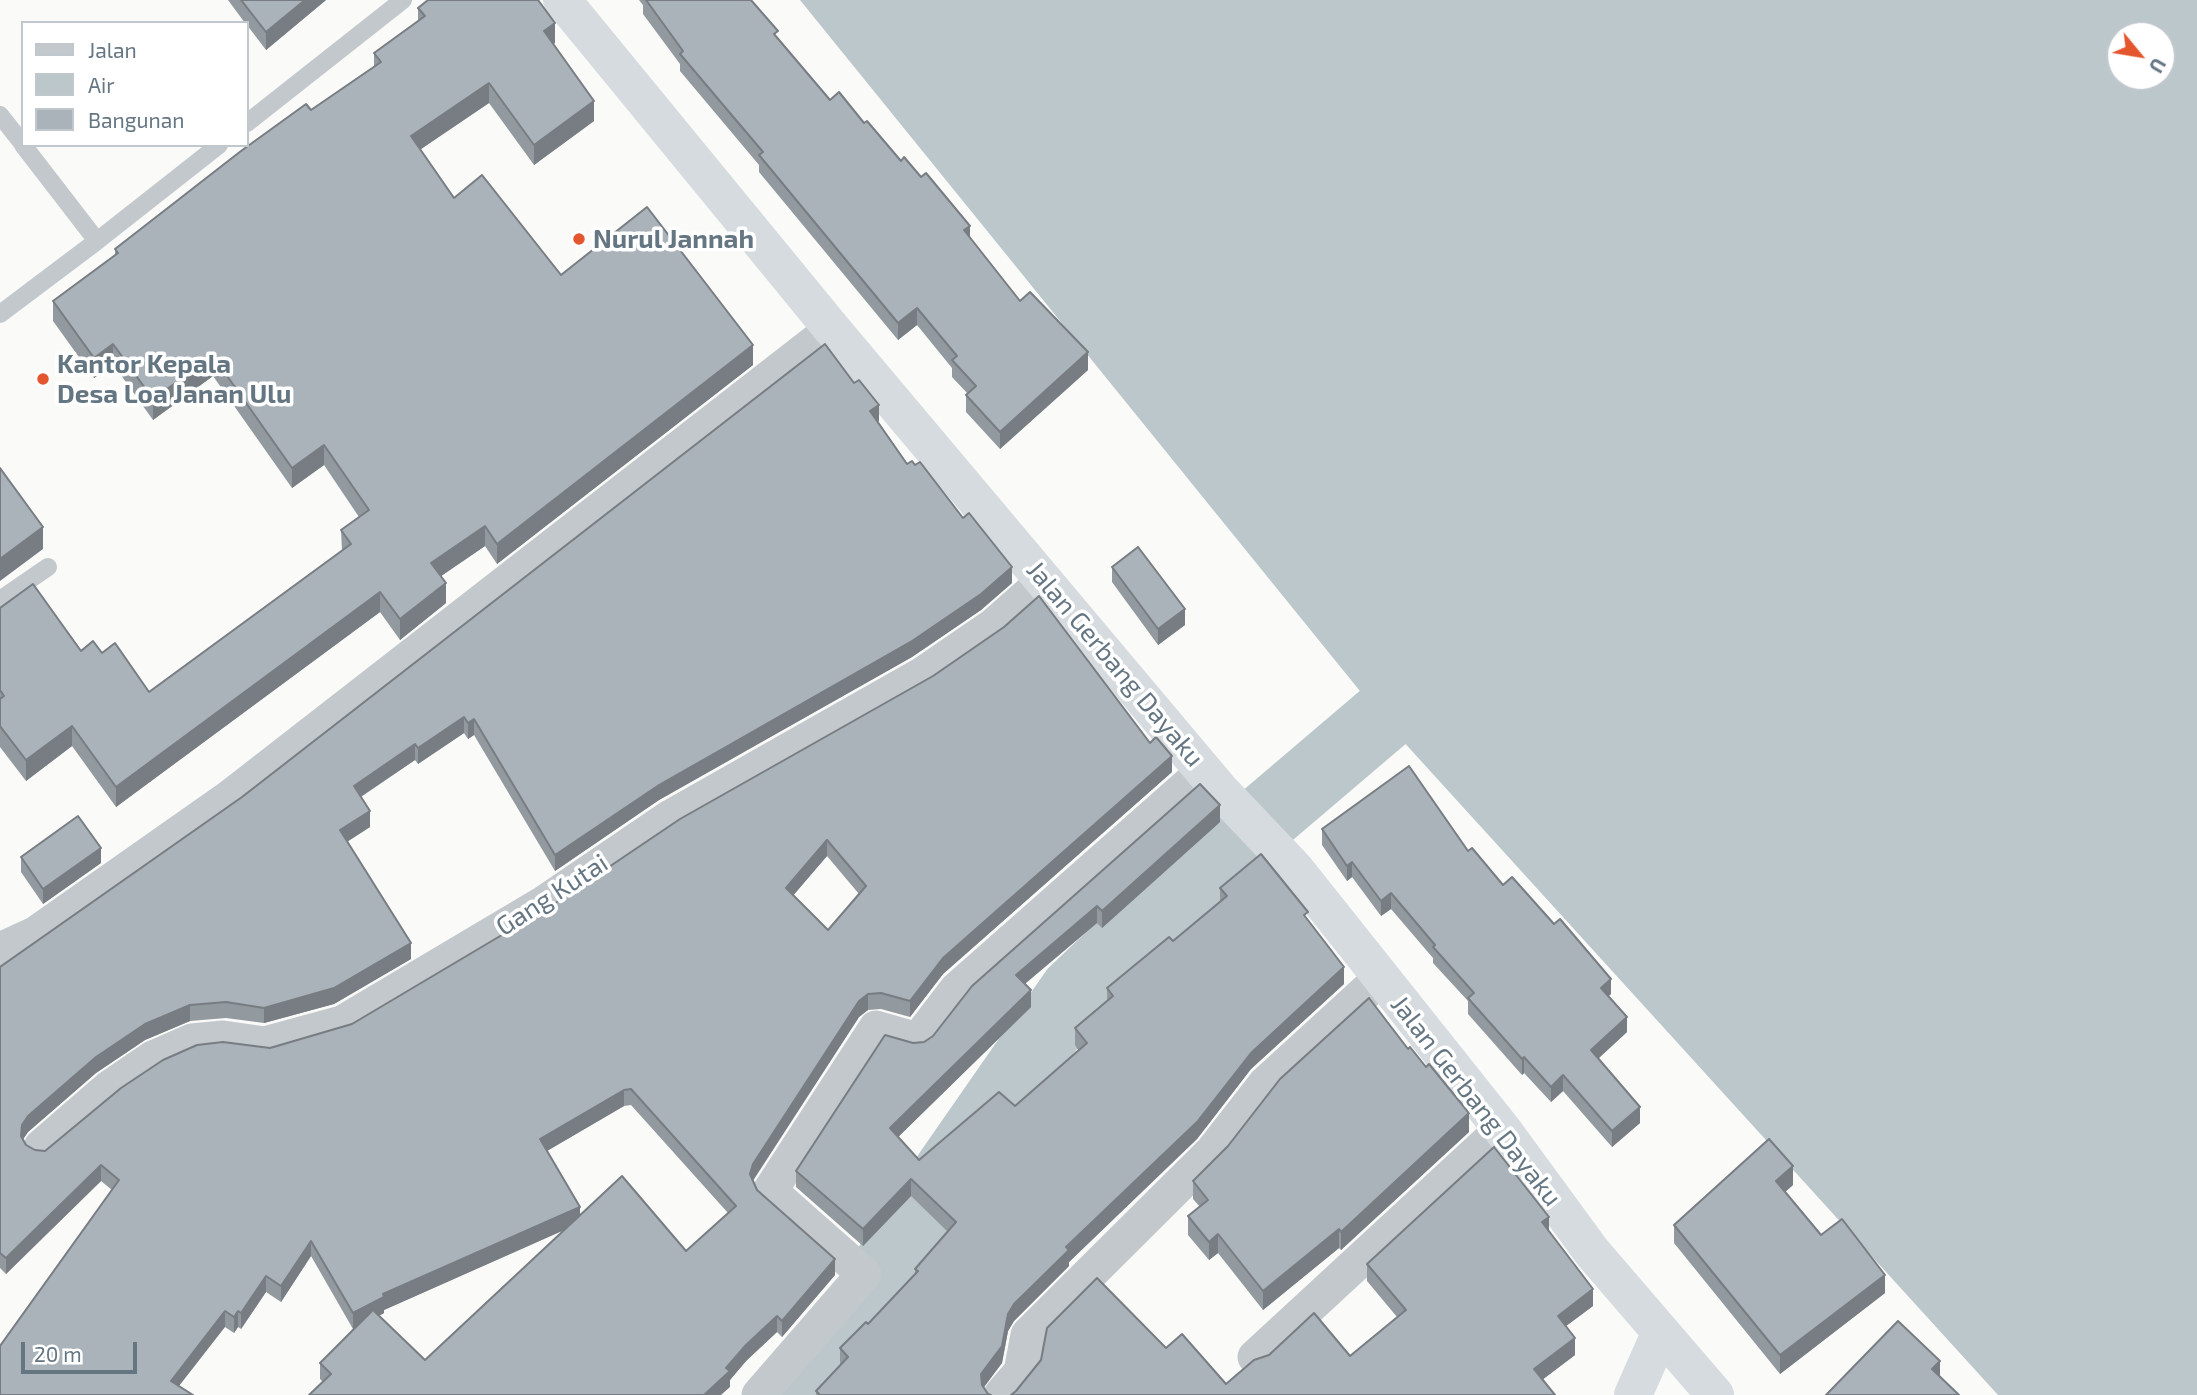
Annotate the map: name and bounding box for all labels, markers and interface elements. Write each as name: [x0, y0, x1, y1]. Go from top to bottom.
legend: [21, 21, 248, 147]
north arrow: [2106, 21, 2176, 91]
text: Jalan: [88, 37, 137, 62]
text: U: [2145, 54, 2171, 77]
text: Air: [88, 72, 115, 97]
text: Bangunan: [88, 107, 184, 132]
place label: Nurul Jannah: [593, 223, 754, 255]
marker: Nurul Jannah: [571, 231, 587, 247]
place label: Kantor Kepala Desa Loa Janan Ulu: [57, 348, 291, 410]
marker: Kantor Kepala Desa Loa Janan Ulu: [35, 371, 51, 387]
street label: Jalan Gerbang Dayaku: [1020, 555, 1210, 773]
street label: Gang Kutai: [490, 847, 614, 943]
street label: Jalan Gerbang Dayaku: [1384, 989, 1568, 1213]
scale bar: [24, 1328, 140, 1372]
text: 20 m: [34, 1341, 82, 1366]

